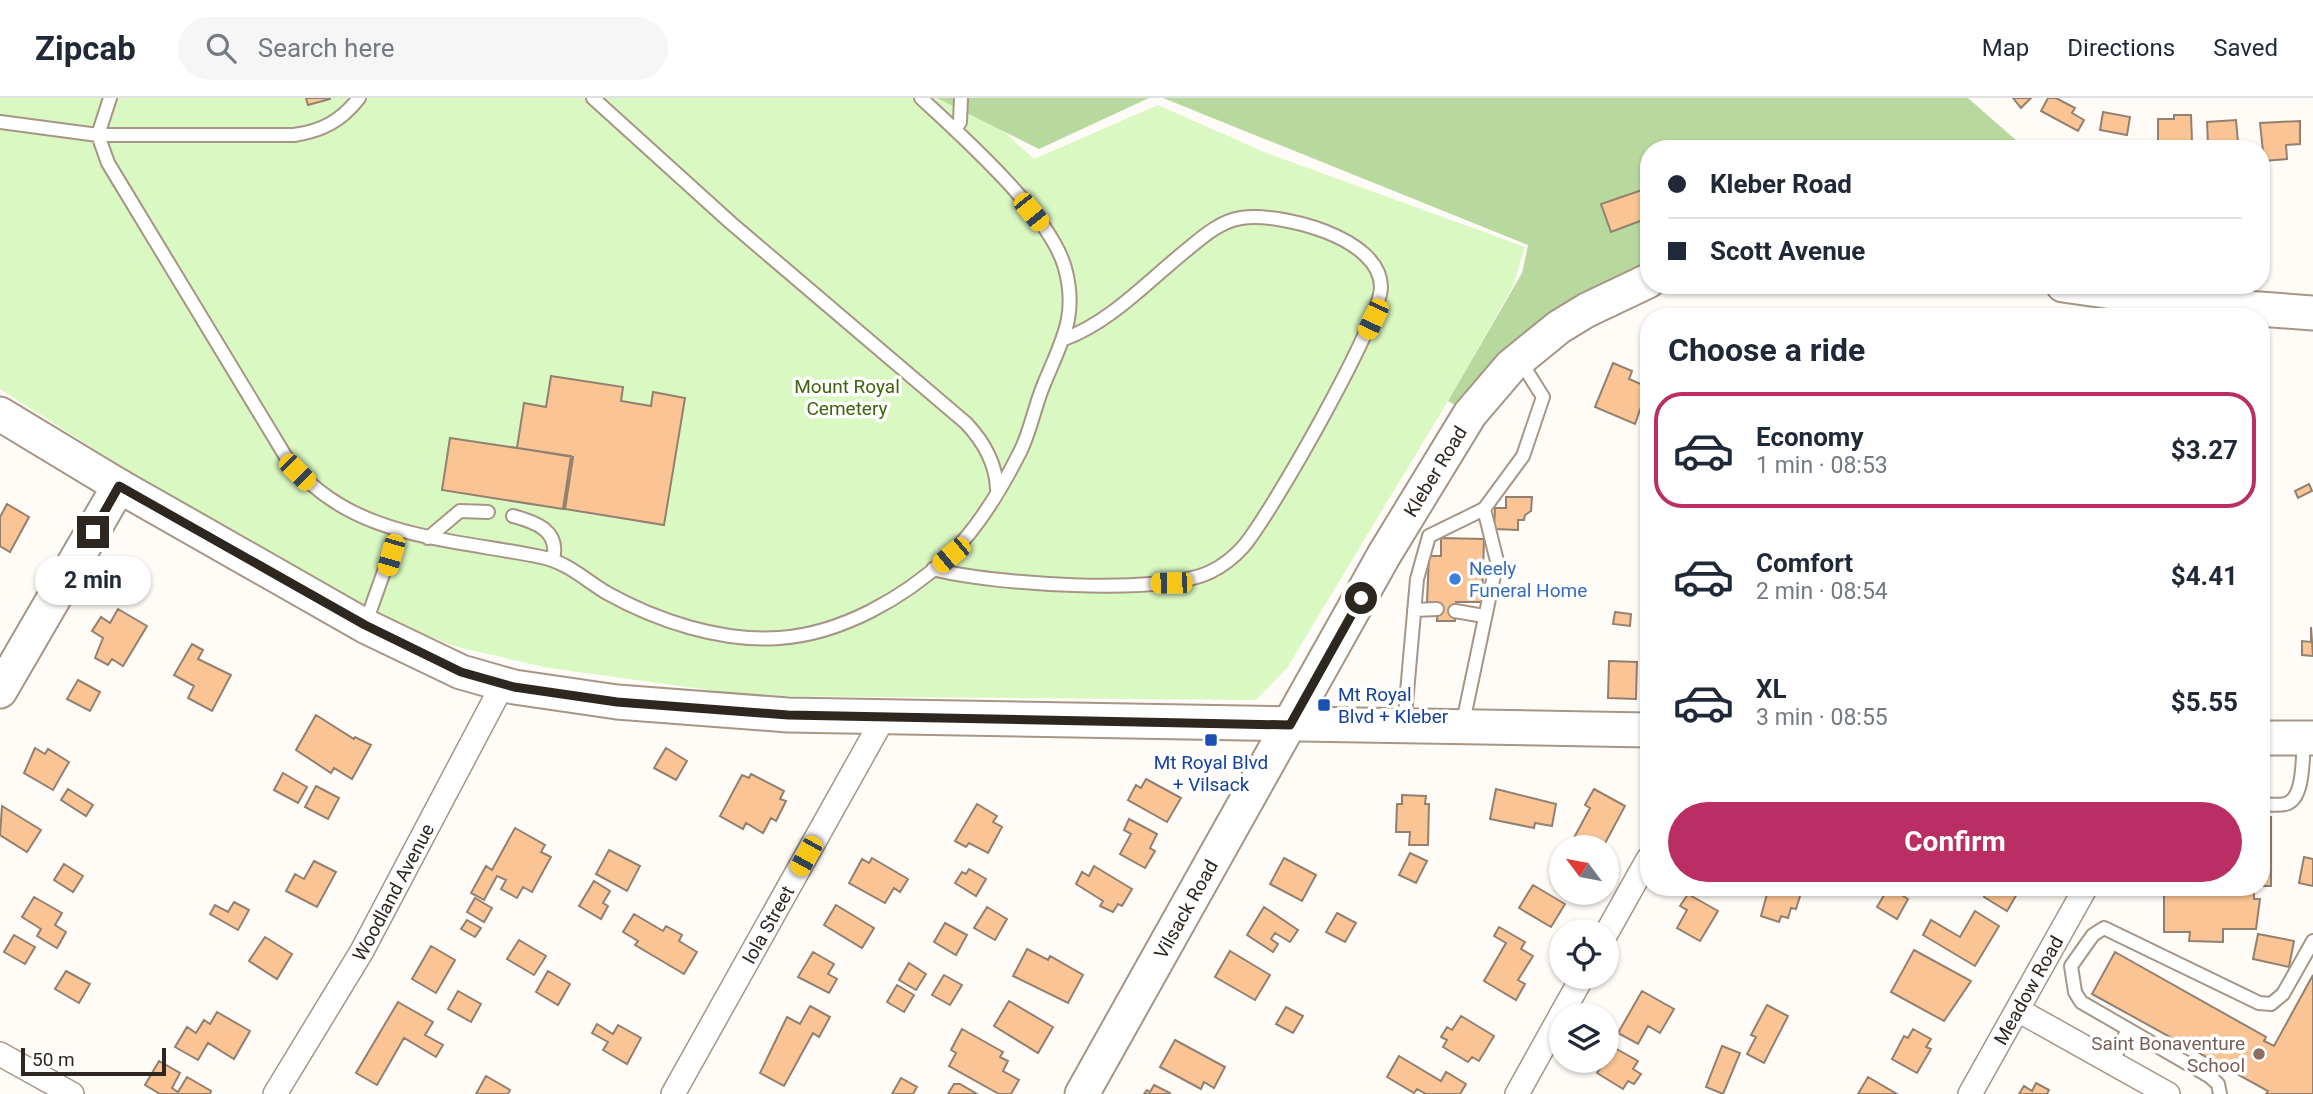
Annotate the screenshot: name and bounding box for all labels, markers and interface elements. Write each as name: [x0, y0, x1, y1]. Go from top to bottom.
search box: [178, 17, 668, 80]
text: Zipcab: [35, 29, 136, 68]
icon: search: [202, 29, 240, 67]
text: Search here: [258, 33, 395, 63]
text: Map: [1982, 34, 2029, 62]
text: Directions: [2067, 34, 2175, 62]
text: Saved: [2213, 34, 2278, 62]
text: Kleber Road: [1710, 169, 1852, 199]
car: [1010, 189, 1053, 235]
text: Scott Avenue: [1710, 236, 1865, 266]
car: [1355, 296, 1392, 342]
text: Choose a ride: [1668, 331, 1865, 369]
park label: Mount Royal Cemetery: [794, 375, 900, 420]
icon: car: [1672, 419, 1735, 482]
street label: Kleber Road: [1399, 422, 1472, 521]
text: Economy: [1756, 422, 1863, 452]
text: $3.27: [2171, 435, 2238, 465]
car: [275, 450, 320, 494]
text: 1 min · 08:53: [1756, 452, 1888, 479]
route end: [77, 516, 109, 548]
car: [376, 532, 407, 578]
car: [929, 533, 974, 577]
icon: car: [1672, 545, 1735, 608]
text: Comfort: [1756, 548, 1853, 578]
callout: 2 min: [35, 556, 151, 606]
place label: Neely Funeral Home: [1469, 557, 1587, 602]
text: $4.41: [2171, 561, 2238, 591]
text: 2 min: [64, 567, 122, 594]
marker: Neely Funeral Home: [1447, 571, 1463, 587]
car: [1150, 572, 1193, 594]
text: 2 min · 08:54: [1756, 578, 1888, 605]
route start: [1345, 582, 1377, 614]
icon: car: [1672, 671, 1735, 734]
text: XL: [1756, 674, 1787, 704]
place label: Mt Royal Blvd + Kleber: [1338, 683, 1449, 728]
text: $5.55: [2171, 687, 2238, 717]
marker: Mt Royal Blvd + Kleber: [1316, 697, 1332, 713]
text: 3 min · 08:55: [1756, 704, 1888, 731]
marker: Mt Royal Blvd + Vilsack: [1203, 732, 1219, 748]
place label: Mt Royal Blvd + Vilsack: [1154, 751, 1268, 796]
button: Confirm: [1668, 802, 2242, 882]
street label: Woodland Avenue: [347, 819, 439, 965]
car: [787, 833, 826, 879]
north arrow: [1549, 835, 1619, 905]
map controls: [1549, 835, 1619, 1073]
street label: Vilsack Road: [1149, 856, 1222, 962]
street label: Iola Street: [737, 882, 799, 968]
button: locate: [1549, 919, 1619, 989]
street label: Meadow Road: [1989, 932, 2068, 1049]
button: layers: [1549, 1003, 1619, 1073]
place label: Saint Bonaventure School: [2091, 1032, 2245, 1077]
scale bar: [21, 1045, 166, 1077]
marker: Saint Bonaventure School: [2251, 1046, 2267, 1062]
text: 50 m: [32, 1048, 75, 1071]

